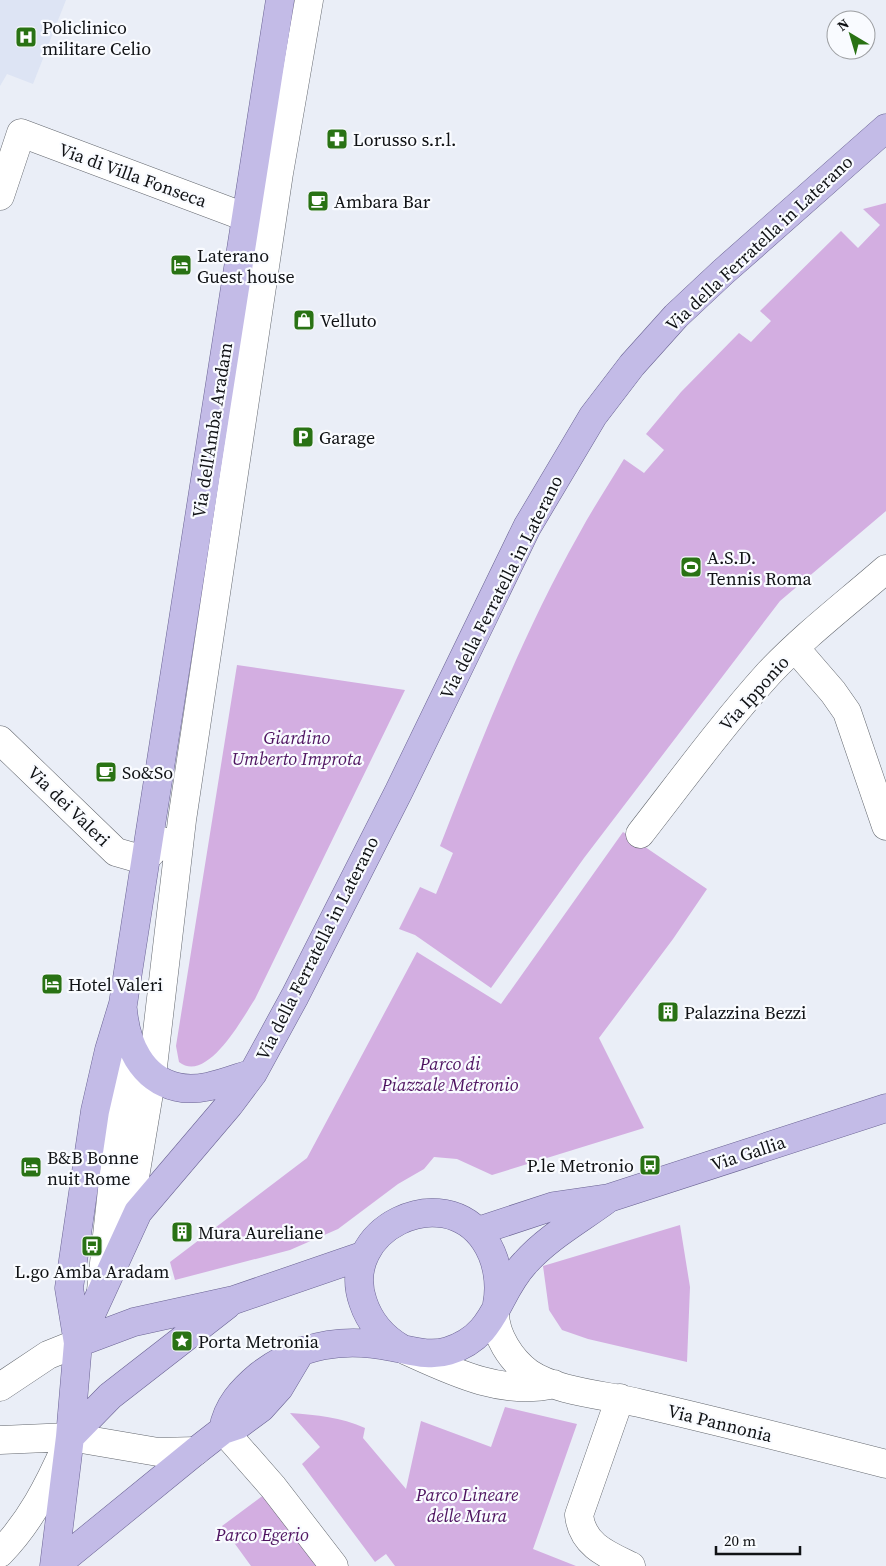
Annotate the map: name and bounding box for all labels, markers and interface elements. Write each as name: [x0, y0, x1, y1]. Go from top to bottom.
north arrow: [826, 10, 876, 60]
text: N: [833, 14, 853, 36]
place label: Policlinico militare Celio: [42, 15, 151, 61]
hospital icon: Policlinico militare Celio: [14, 25, 38, 49]
pharmacy icon: Lorusso s.r.l.: [325, 127, 349, 151]
place label: Lorusso s.r.l.: [353, 127, 456, 152]
street label: Via di Villa Fonseca: [56, 137, 211, 214]
street label: Via della Ferratella in Laterano: [660, 149, 858, 337]
cafe icon: Ambara Bar: [306, 189, 330, 213]
place label: Ambara Bar: [334, 189, 431, 214]
place label: Laterano Guest house: [197, 243, 295, 289]
hotel icon: Laterano Guest house: [169, 253, 193, 277]
shop icon: Velluto: [292, 308, 316, 332]
place label: Velluto: [320, 308, 377, 333]
street label: Via dell'Amba Aradam: [186, 340, 238, 520]
parking icon: Garage: [291, 425, 315, 449]
place label: Garage: [319, 425, 375, 450]
street label: Via della Ferratella in Laterano: [434, 471, 568, 703]
place label: A.S.D. Tennis Roma: [707, 545, 813, 591]
sports icon: A.S.D. Tennis Roma: [679, 555, 703, 579]
street label: Via Ipponio: [713, 650, 795, 736]
park label: Giardino Umberto Improta: [232, 725, 363, 771]
street label: Via dei Valeri: [22, 760, 116, 852]
cafe icon: So&So: [94, 760, 118, 784]
place label: So&So: [122, 760, 173, 785]
street label: Via della Ferratella in Laterano: [250, 832, 384, 1064]
hotel icon: Hotel Valeri: [40, 972, 64, 996]
place label: Hotel Valeri: [68, 972, 163, 997]
building icon: Palazzina Bezzi: [656, 1000, 680, 1024]
place label: Palazzina Bezzi: [684, 1000, 806, 1025]
park label: Parco di Piazzale Metronio: [380, 1051, 519, 1097]
street label: Via Gallia: [708, 1129, 789, 1177]
place label: B&B Bonne nuit Rome: [47, 1145, 139, 1191]
place label: P.le Metronio: [527, 1153, 634, 1178]
bus stop icon: P.le Metronio: [638, 1153, 662, 1177]
hotel icon: B&B Bonne nuit Rome: [19, 1155, 43, 1179]
building icon: Mura Aureliane: [170, 1220, 194, 1244]
place label: Mura Aureliane: [198, 1220, 324, 1245]
bus stop icon: L.go Amba Aradam: [80, 1234, 104, 1258]
place label: L.go Amba Aradam: [15, 1259, 169, 1284]
place icon: Porta Metronia: [170, 1329, 194, 1353]
place label: Porta Metronia: [198, 1329, 320, 1354]
street label: Via Pannonia: [665, 1398, 776, 1448]
park label: Parco Lineare delle Mura: [415, 1482, 519, 1528]
park label: Parco Egerio: [214, 1522, 309, 1547]
scale bar: [716, 1524, 800, 1556]
text: 20 m: [724, 1530, 756, 1551]

